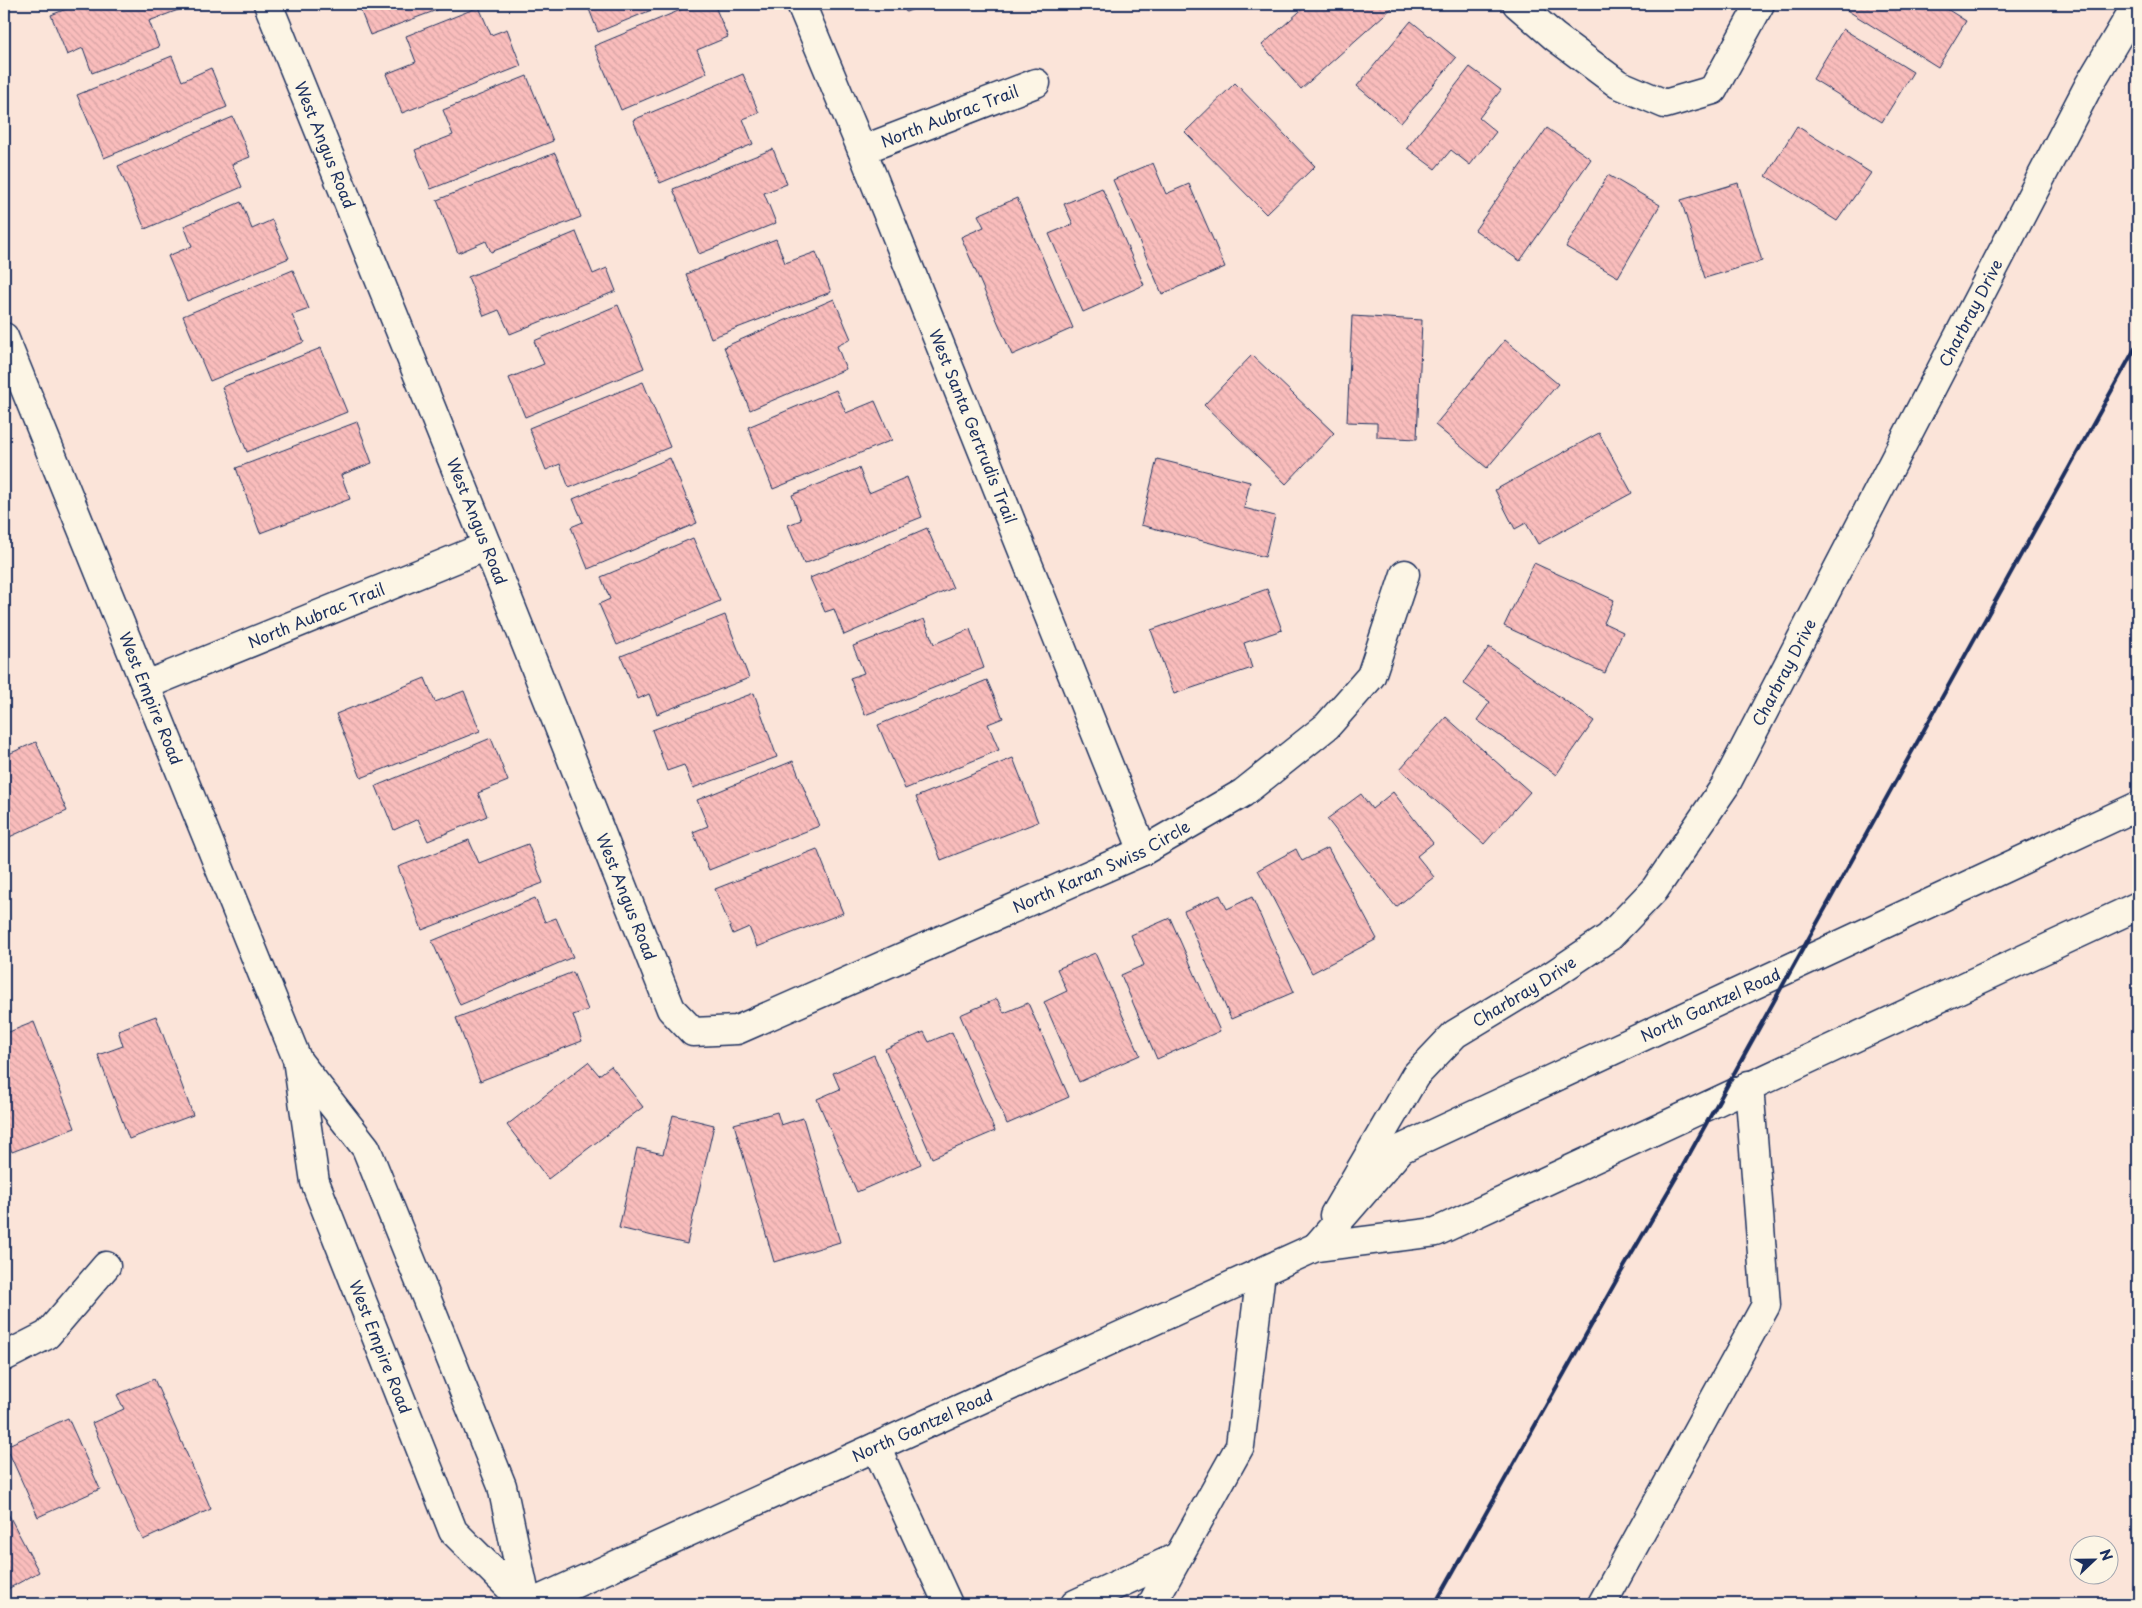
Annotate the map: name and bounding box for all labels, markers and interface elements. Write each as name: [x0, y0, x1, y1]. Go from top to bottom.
street label: West Angus Road: [289, 77, 362, 212]
street label: North Aubrac Trail: [877, 78, 1022, 153]
street label: Charbray Drive: [1932, 254, 2008, 370]
street label: West Santa Gertrudis Trail: [924, 325, 1024, 527]
street label: West Angus Road: [442, 454, 514, 588]
street label: North Aubrac Trail: [244, 576, 388, 653]
street label: Charbray Drive: [1745, 614, 1821, 730]
street label: West Empire Road: [114, 628, 189, 768]
street label: North Karan Swiss Circle: [1008, 813, 1194, 918]
street label: West Angus Road: [591, 829, 663, 964]
street label: Charbray Drive: [1467, 950, 1580, 1032]
street label: North Gantzel Road: [1636, 961, 1784, 1047]
street label: West Empire Road: [344, 1276, 418, 1417]
street label: North Gantzel Road: [848, 1382, 996, 1467]
north arrow: [2070, 1536, 2120, 1586]
text: N: [2095, 1546, 2118, 1564]

